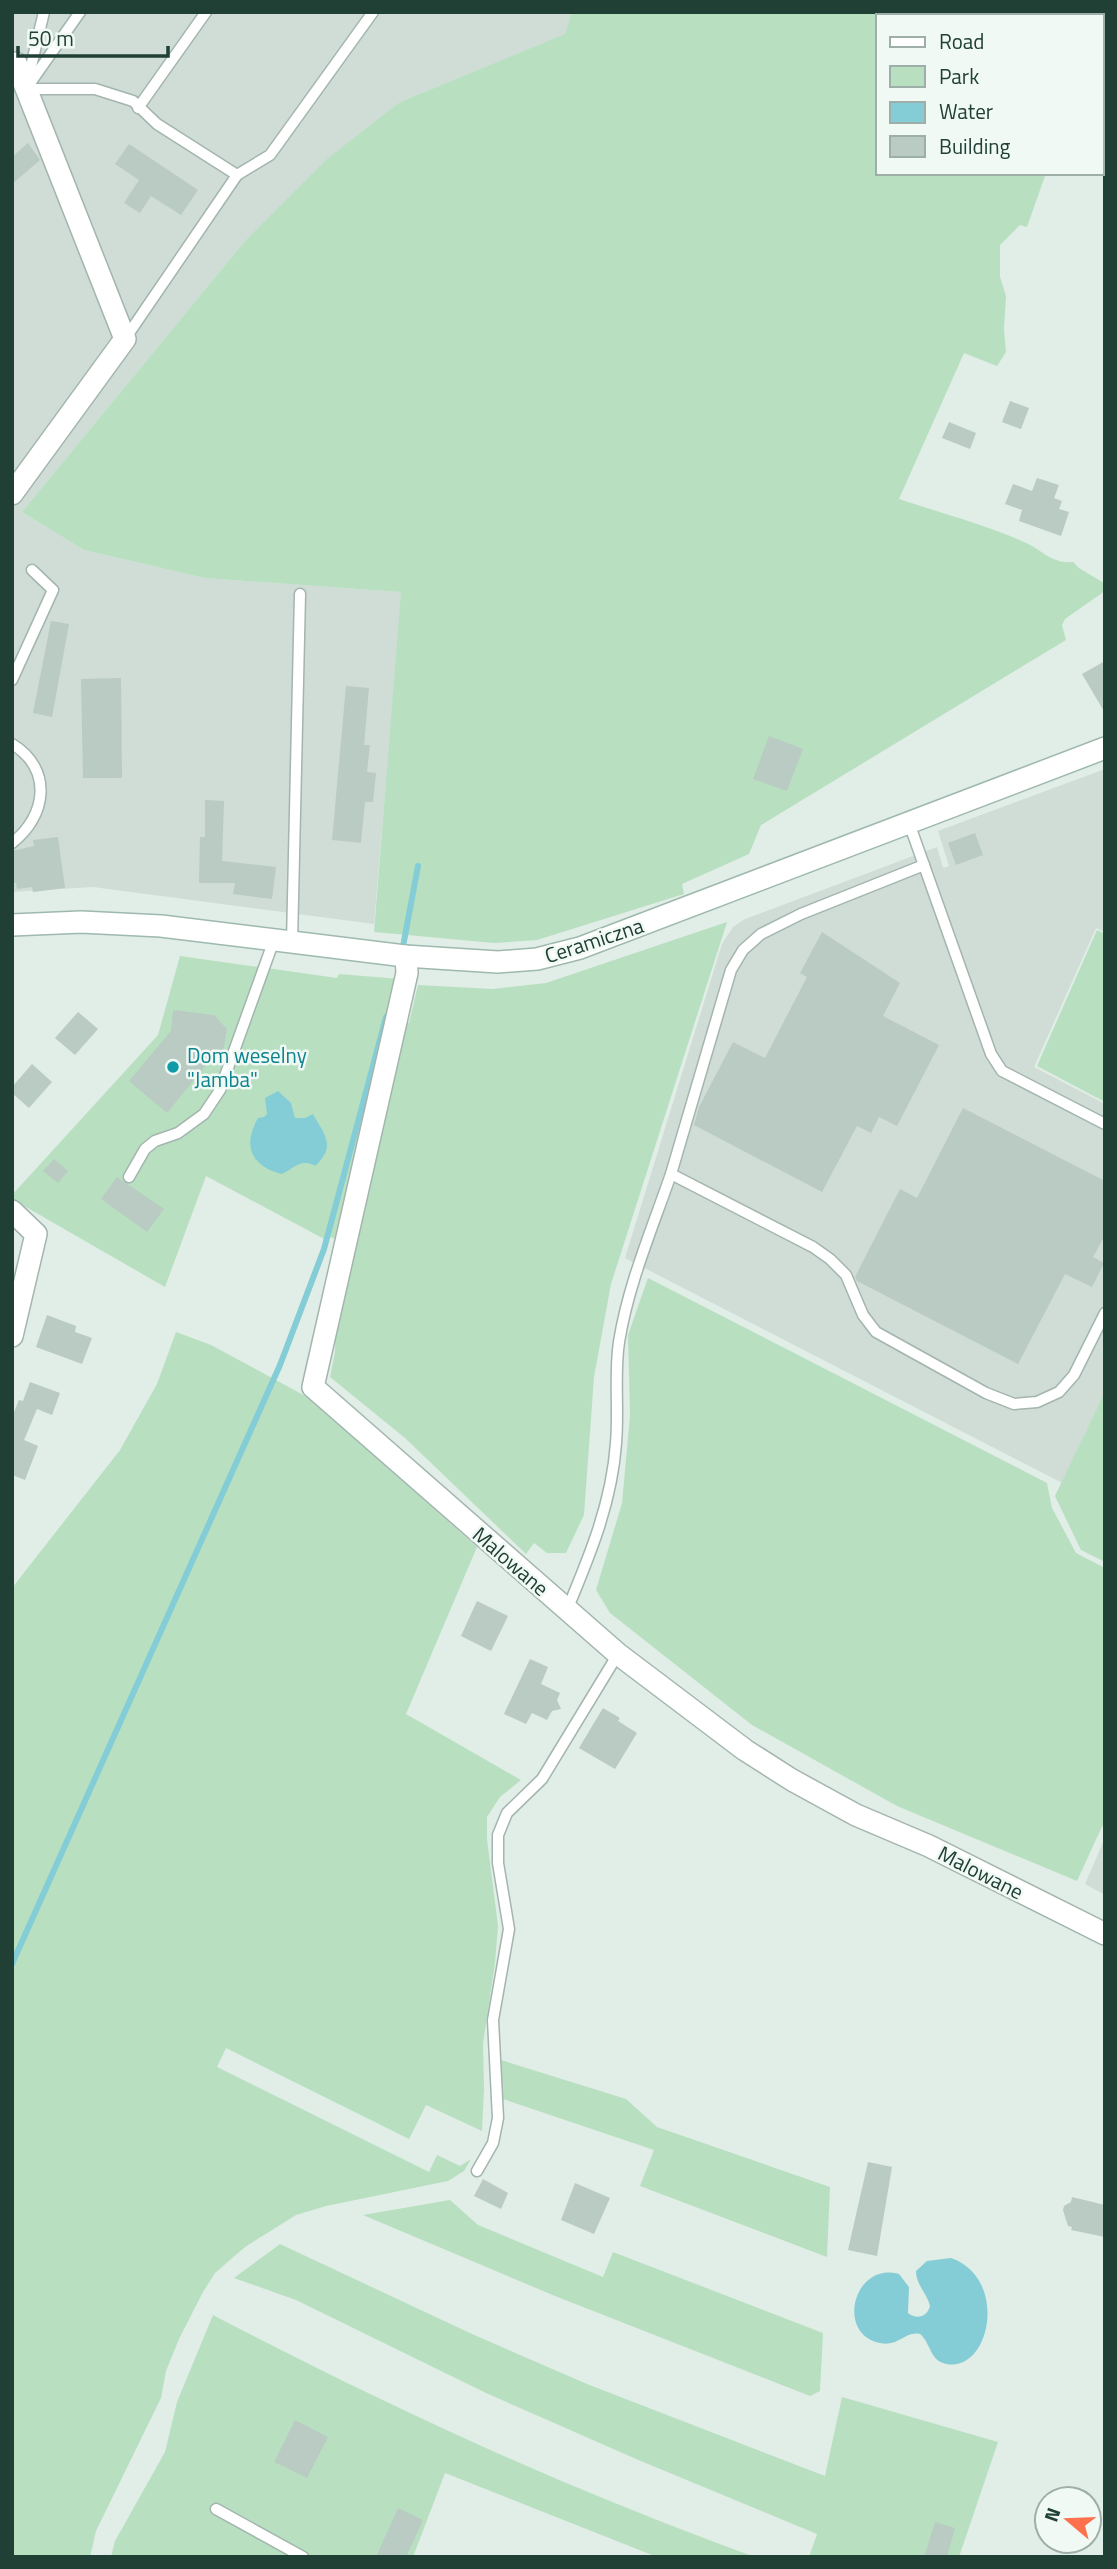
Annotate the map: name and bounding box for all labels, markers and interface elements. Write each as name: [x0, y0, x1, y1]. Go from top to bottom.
scale bar: [18, 14, 168, 58]
legend: [876, 14, 1103, 175]
text: 50 m: [28, 22, 74, 54]
text: Road: [939, 25, 984, 57]
text: Park: [939, 60, 979, 92]
text: Water: [939, 95, 993, 127]
text: Building: [939, 130, 1011, 162]
street label: Ceramiczna: [540, 909, 648, 971]
place label: Dom weselny "Jamba": [187, 1039, 307, 1095]
marker: Dom weselny "Jamba": [165, 1059, 181, 1075]
street label: Malowane: [466, 1519, 556, 1603]
street label: Malowane: [933, 1837, 1029, 1907]
north arrow: [1033, 2485, 1103, 2555]
text: N: [1036, 2503, 1067, 2525]

